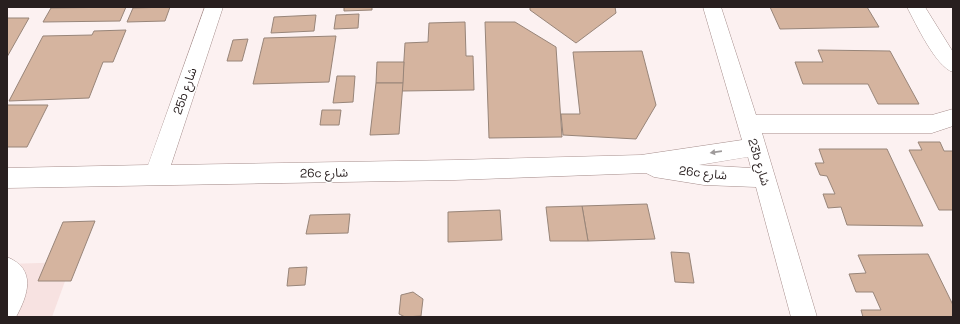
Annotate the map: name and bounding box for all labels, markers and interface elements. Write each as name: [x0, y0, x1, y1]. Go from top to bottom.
street label: 25b شارع: [170, 65, 201, 117]
street label: 23b شارع: [743, 136, 774, 188]
one-way arrow: [710, 149, 722, 155]
street label: 26c شارع: [678, 163, 728, 184]
street label: 26c شارع: [300, 165, 348, 182]

